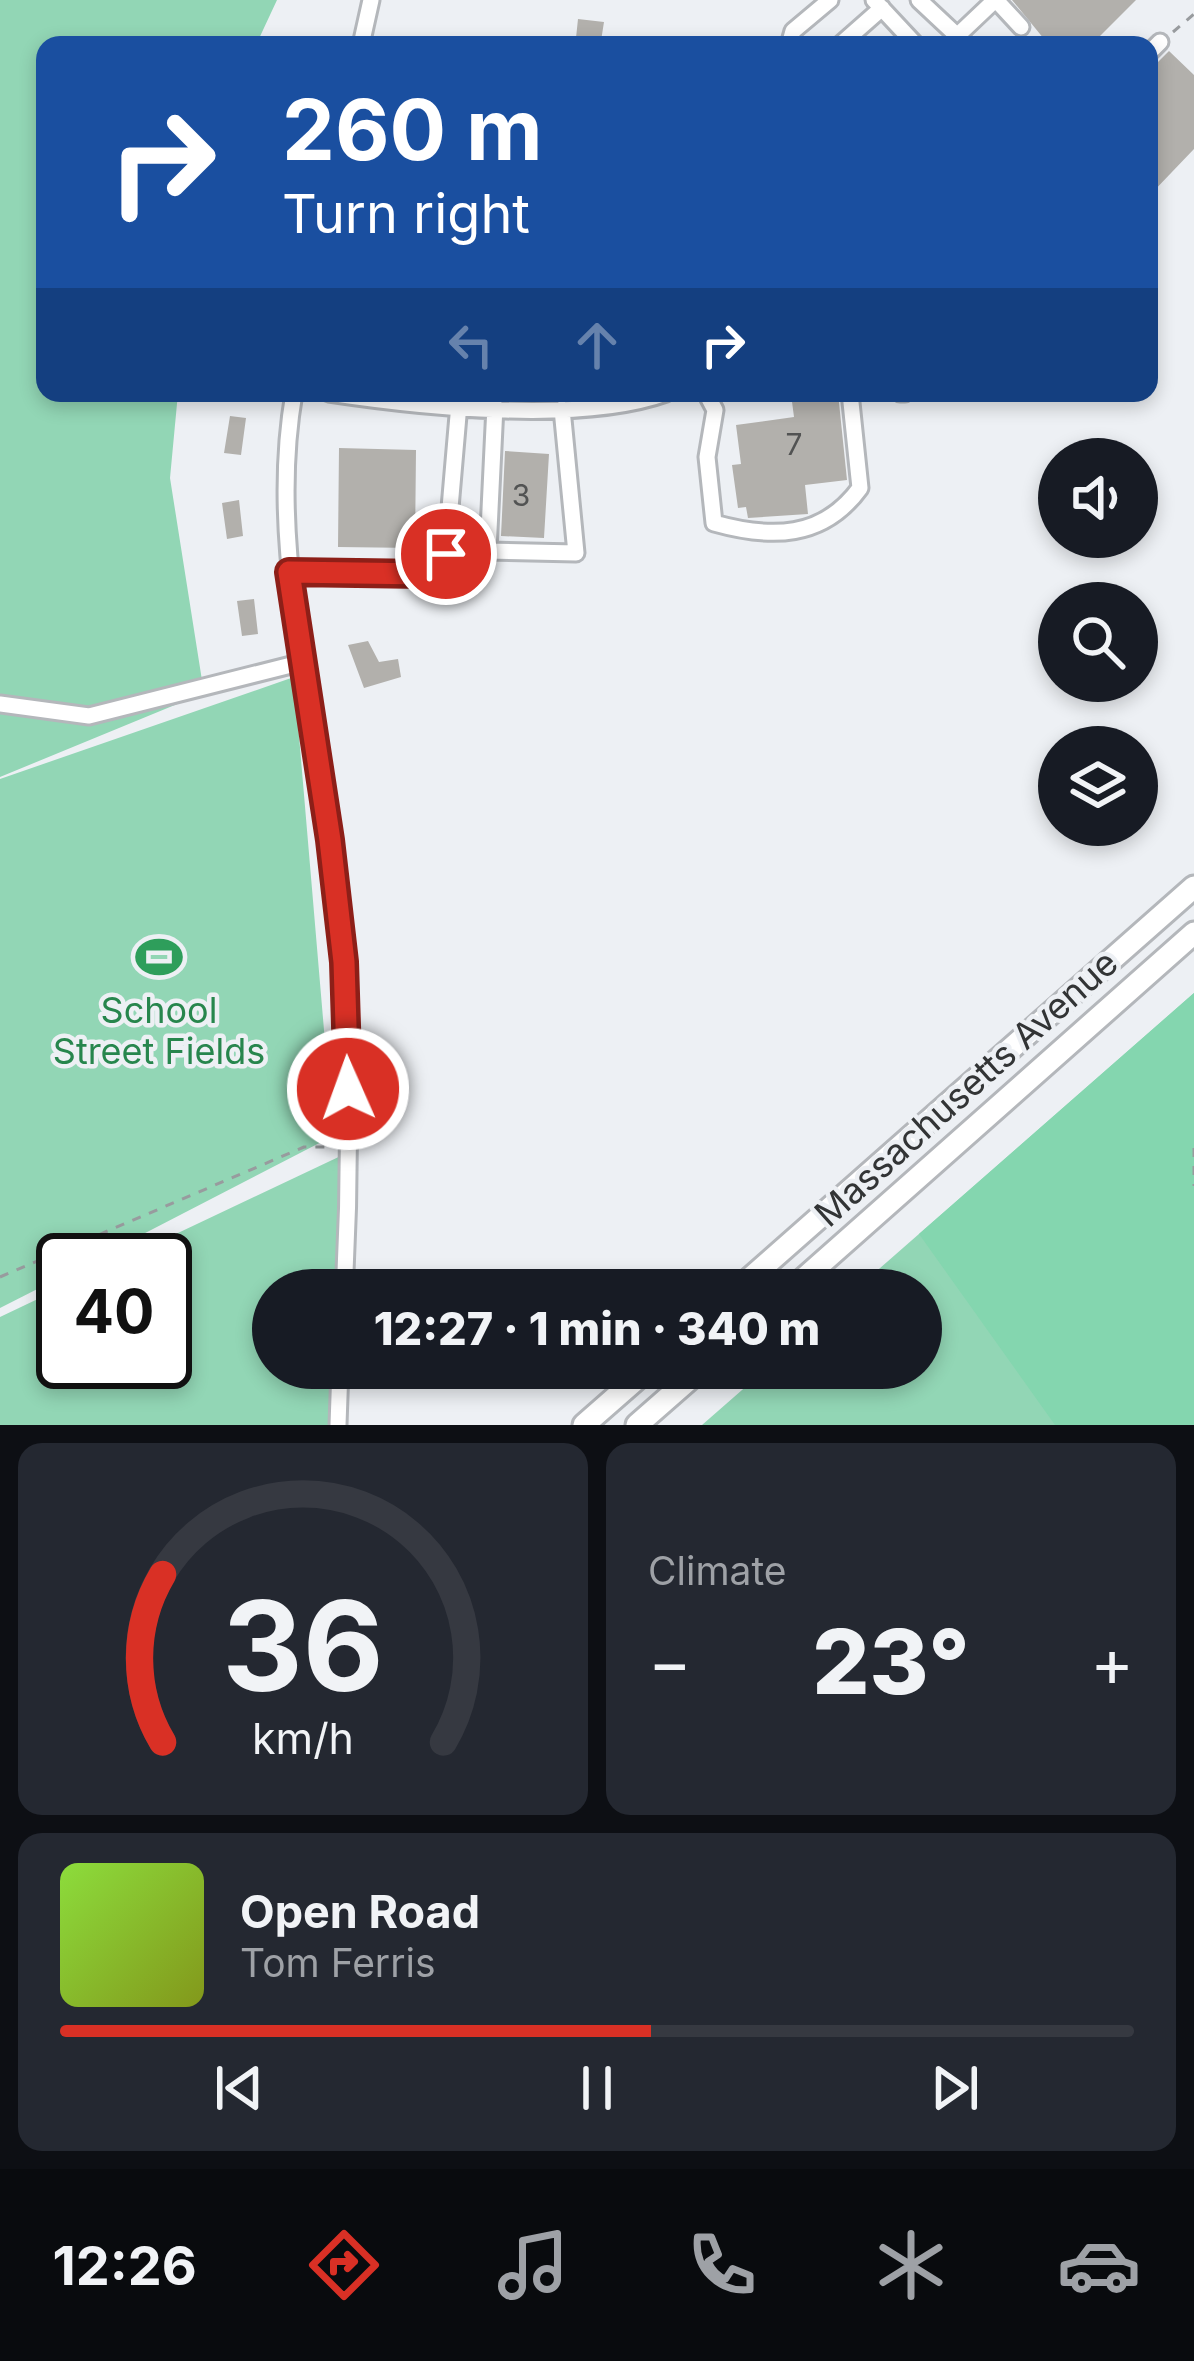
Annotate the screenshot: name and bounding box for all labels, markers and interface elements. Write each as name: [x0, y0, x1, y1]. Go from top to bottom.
text: 260 m: [282, 79, 543, 180]
icon: right: [84, 84, 240, 240]
text: Turn right: [282, 181, 530, 246]
icon: left: [438, 312, 504, 378]
icon: ahead: [564, 312, 630, 378]
icon: right: [690, 312, 756, 378]
house number: 7: [786, 426, 802, 462]
map controls: [1038, 438, 1158, 846]
button: sound: [1038, 438, 1158, 558]
house number: 3: [512, 477, 530, 513]
pin: [395, 503, 497, 605]
icon: arrive: [413, 521, 479, 587]
button: search: [1038, 582, 1158, 702]
button: layers: [1038, 726, 1158, 846]
sports icon: School Street Fields: [134, 932, 184, 982]
street label: Massachusetts Avenue: [806, 941, 1126, 1235]
place label: School Street Fields: [53, 988, 265, 1073]
position arrow: [285, 1026, 411, 1152]
speed limit sign: 40: [36, 1233, 192, 1389]
text: 12:27 · 1 min · 340 m: [374, 1301, 820, 1356]
text: Climate: [648, 1547, 787, 1594]
text: 36: [222, 1570, 384, 1721]
text: 23°: [812, 1607, 970, 1716]
text: −: [648, 1622, 692, 1702]
text: +: [1090, 1622, 1134, 1702]
text: km/h: [252, 1712, 354, 1764]
text: Open Road: [240, 1884, 480, 1939]
text: Tom Ferris: [240, 1939, 435, 1986]
icon: previous: [206, 2055, 272, 2121]
icon: pause: [564, 2055, 630, 2121]
icon: next: [922, 2055, 988, 2121]
icon: directions: [302, 2223, 386, 2307]
icon: music: [491, 2223, 575, 2307]
icon: phone: [680, 2223, 764, 2307]
icon: climate: [869, 2223, 953, 2307]
icon: car: [1057, 2223, 1141, 2307]
text: 12:26: [52, 2233, 197, 2298]

